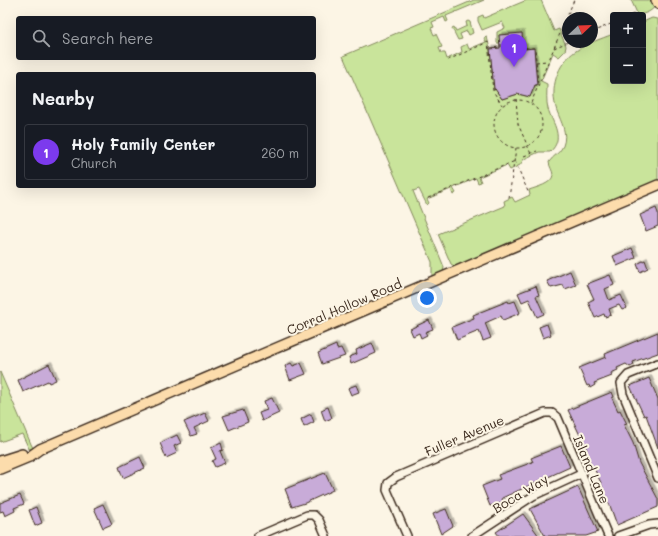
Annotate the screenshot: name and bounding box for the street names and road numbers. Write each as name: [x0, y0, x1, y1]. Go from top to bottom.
street label: Corral Hollow Road: [284, 274, 404, 338]
street label: Fuller Avenue: [422, 411, 506, 459]
street label: Island Lane: [570, 432, 614, 506]
street label: Boca Way: [489, 470, 551, 516]

